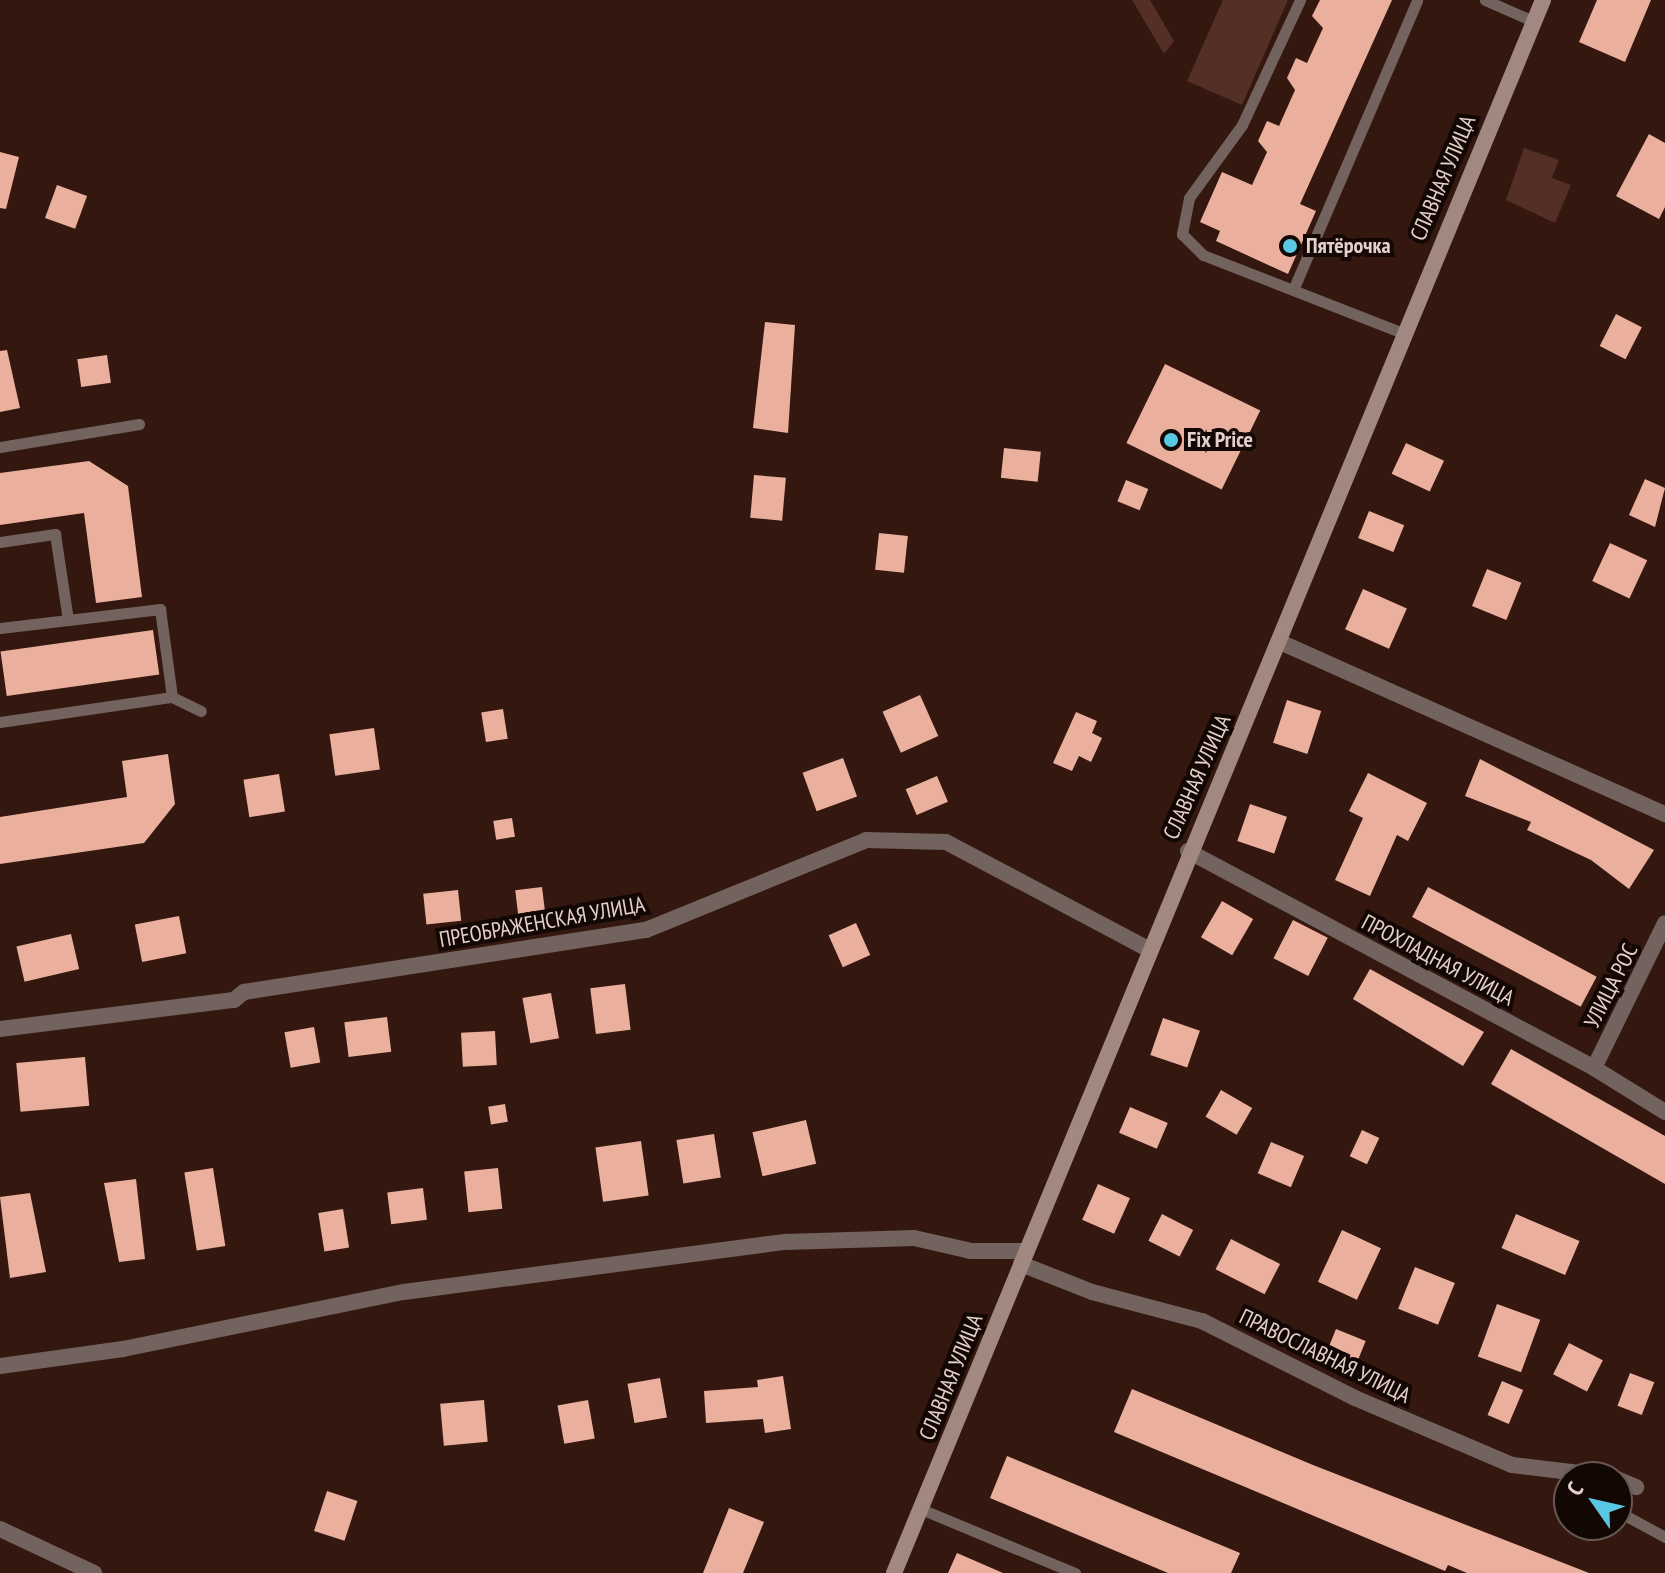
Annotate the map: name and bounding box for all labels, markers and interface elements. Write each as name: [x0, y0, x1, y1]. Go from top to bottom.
street label: СЛАВНАЯ УЛИЦА: [1405, 111, 1481, 245]
place label: Пятёрочка: [1306, 233, 1391, 259]
marker: Пятёрочка: [1281, 237, 1299, 255]
place label: Fix Price: [1187, 427, 1254, 453]
marker: Fix Price: [1162, 431, 1180, 449]
street label: СЛАВНАЯ УЛИЦА: [1158, 710, 1236, 844]
street label: ПРЕОБРАЖЕНСКАЯ УЛИЦА: [437, 891, 647, 953]
street label: ПРОХЛАДНАЯ УЛИЦА: [1357, 909, 1519, 1011]
street label: УЛИЦА РОС: [1578, 939, 1644, 1033]
street label: ПРАВОСЛАВНАЯ УЛИЦА: [1235, 1303, 1415, 1409]
street label: СЛАВНАЯ УЛИЦА: [914, 1310, 988, 1444]
north arrow: [1553, 1461, 1633, 1541]
text: С: [1560, 1477, 1589, 1501]

